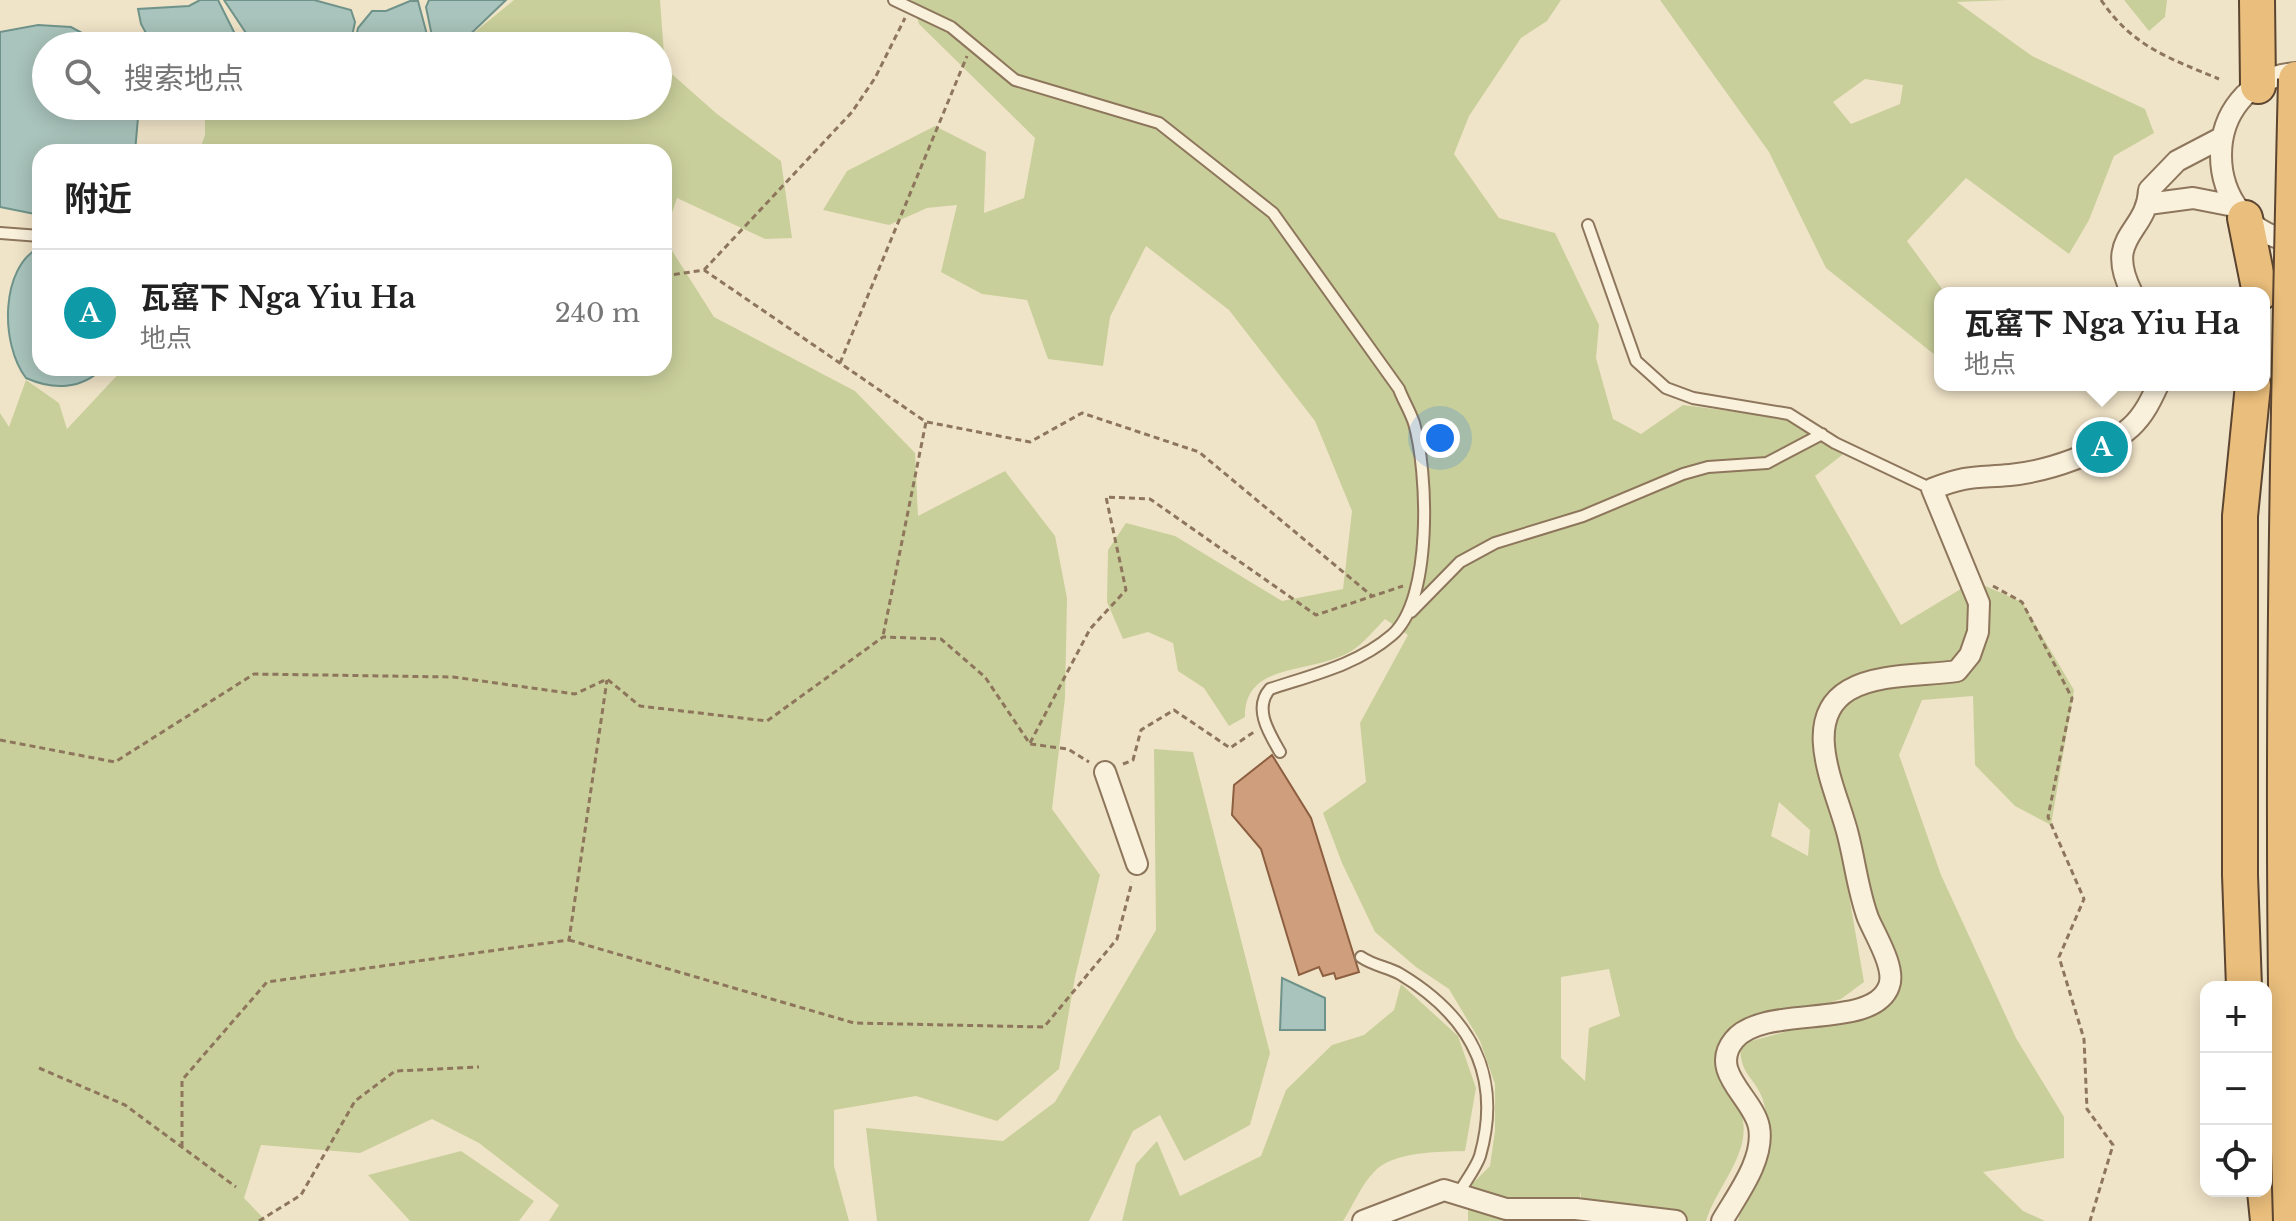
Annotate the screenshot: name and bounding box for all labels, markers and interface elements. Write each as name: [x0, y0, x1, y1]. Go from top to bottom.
search box: [32, 32, 672, 120]
icon: search: [60, 54, 104, 98]
text: 搜索地点: [124, 60, 244, 97]
text: 附近: [64, 178, 132, 220]
text: 瓦窰下 Nga Yiu Ha: [140, 279, 416, 316]
popup: [1934, 287, 2270, 391]
text: A: [79, 297, 101, 329]
text: 240 m: [555, 297, 640, 329]
text: 瓦窰下 Nga Yiu Ha: [1964, 305, 2240, 342]
text: 地点: [140, 322, 192, 354]
text: 地点: [1964, 348, 2016, 380]
pin: A: [2076, 417, 2128, 477]
your location: [1420, 418, 1460, 458]
map controls: [2200, 981, 2272, 1197]
button: +: [2200, 981, 2272, 1053]
button: −: [2200, 1053, 2272, 1125]
button: locate: [2200, 1125, 2272, 1197]

